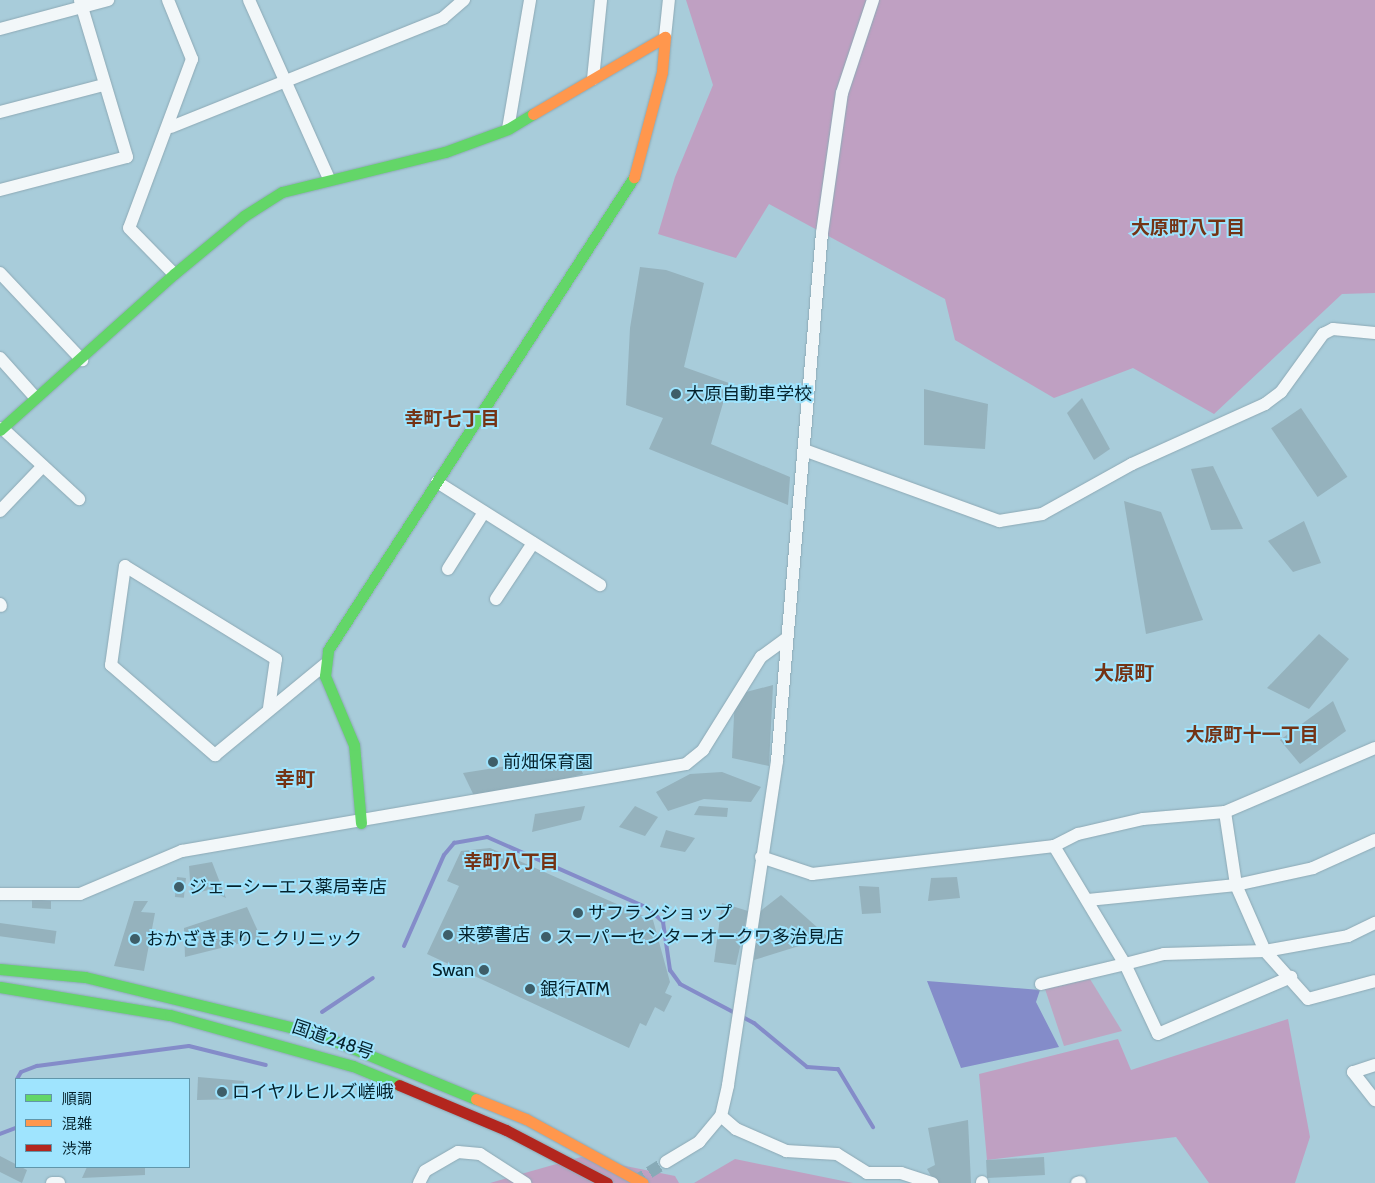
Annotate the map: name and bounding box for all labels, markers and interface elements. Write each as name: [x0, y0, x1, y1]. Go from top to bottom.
district label: 大原町八丁目: [1131, 217, 1245, 239]
place label: 大原自動車学校: [686, 383, 812, 405]
marker: 大原自動車学校: [670, 388, 682, 400]
district label: 幸町七丁目: [405, 408, 499, 430]
district label: 大原町: [1094, 661, 1154, 685]
district label: 大原町十一丁目: [1186, 724, 1318, 746]
place label: 前畑保育園: [503, 751, 593, 773]
marker: 前畑保育園: [487, 756, 499, 768]
district label: 幸町: [275, 767, 315, 791]
district label: 幸町八丁目: [464, 851, 558, 873]
place label: ジェーシーエス薬局幸店: [189, 876, 387, 898]
marker: ジェーシーエス薬局幸店: [173, 881, 185, 893]
place label: サフランショップ: [588, 902, 732, 924]
marker: サフランショップ: [572, 907, 584, 919]
place label: 来夢書店: [458, 924, 530, 946]
place label: スーパーセンターオークワ多治見店: [556, 926, 844, 948]
place label: おかざきまりこクリニック: [146, 928, 362, 950]
marker: 来夢書店: [442, 929, 454, 941]
marker: スーパーセンターオークワ多治見店: [540, 931, 552, 943]
marker: おかざきまりこクリニック: [128, 932, 142, 946]
place label: Swan: [432, 959, 474, 981]
marker: Swan: [478, 964, 490, 976]
place label: 銀行ATM: [540, 978, 610, 1000]
marker: 銀行ATM: [524, 983, 536, 995]
street label: 国道248号: [289, 1016, 377, 1064]
legend: [15, 1078, 190, 1168]
place label: ロイヤルヒルズ嵯峨: [232, 1081, 394, 1103]
marker: ロイヤルヒルズ嵯峨: [216, 1086, 228, 1098]
text: 順調: [62, 1090, 92, 1108]
text: 混雑: [62, 1115, 92, 1133]
text: 渋滞: [62, 1140, 92, 1158]

